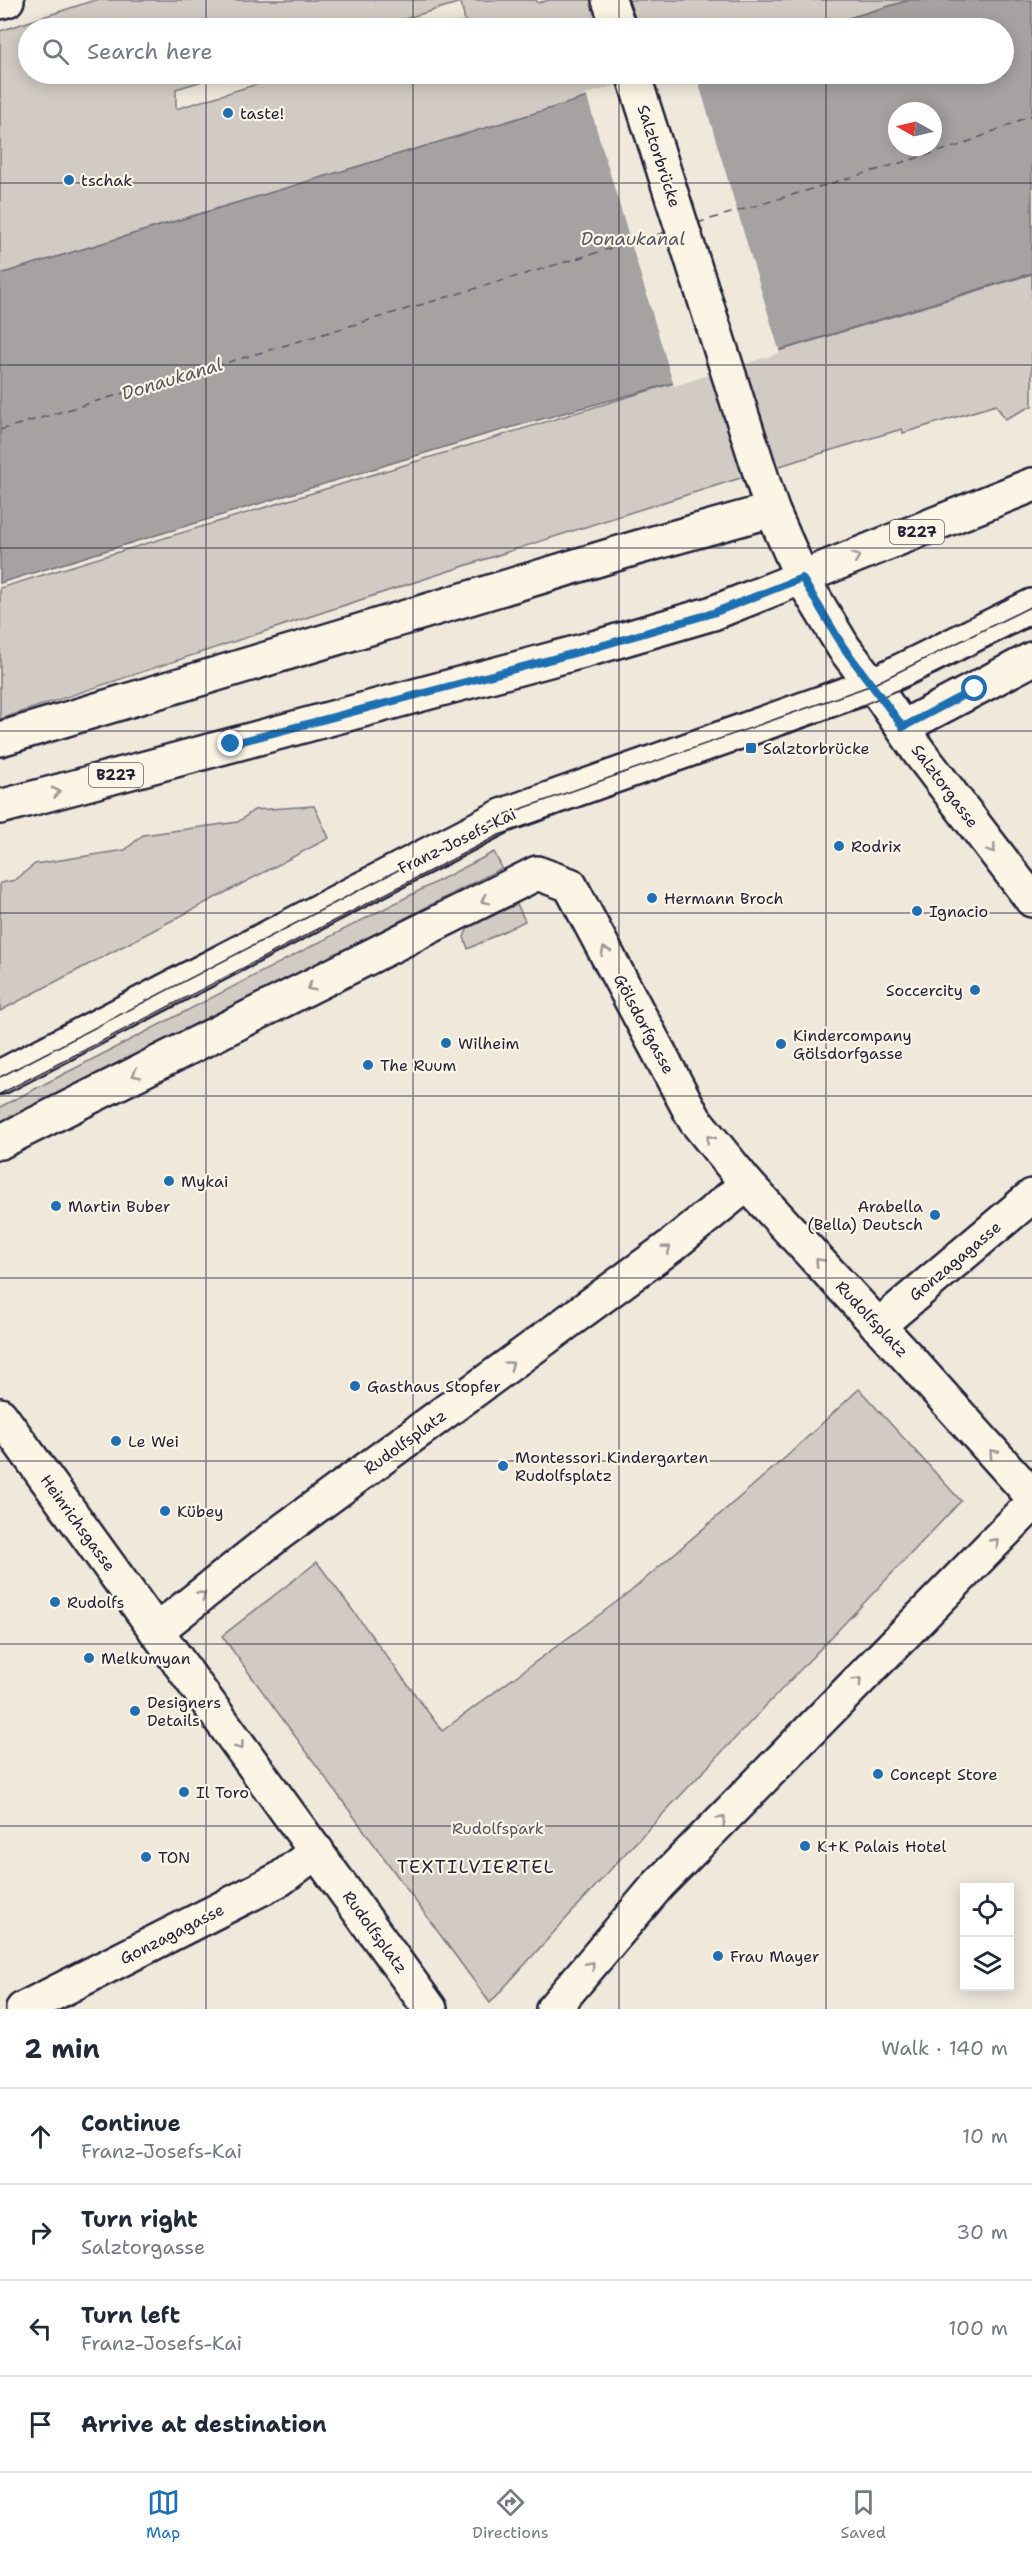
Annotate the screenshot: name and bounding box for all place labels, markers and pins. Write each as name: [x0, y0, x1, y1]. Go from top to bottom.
place label: taste!: [240, 103, 284, 124]
marker: taste!: [221, 106, 235, 120]
place label: tschak: [81, 170, 132, 191]
marker: tschak: [62, 173, 76, 187]
place label: Salztorbrücke: [763, 738, 870, 759]
marker: Salztorbrücke: [744, 741, 758, 755]
place label: Rodrix: [851, 836, 901, 857]
marker: Rodrix: [832, 839, 846, 853]
place label: Hermann Broch: [664, 888, 784, 909]
marker: Hermann Broch: [645, 891, 659, 905]
place label: Ignacio: [929, 901, 988, 922]
marker: Ignacio: [910, 904, 924, 918]
place label: Soccercity: [886, 980, 963, 1001]
marker: Soccercity: [968, 983, 982, 997]
place label: Kindercompany Gölsdorfgasse: [793, 1025, 912, 1064]
place label: Wilheim: [458, 1033, 519, 1054]
marker: Wilheim: [439, 1036, 453, 1050]
marker: Kindercompany Gölsdorfgasse: [774, 1037, 788, 1051]
place label: The Ruum: [380, 1055, 457, 1076]
marker: The Ruum: [361, 1058, 375, 1072]
place label: Mykai: [181, 1171, 229, 1192]
marker: Mykai: [162, 1174, 176, 1188]
place label: Martin Buber: [68, 1196, 171, 1217]
place label: Arabella (Bella) Deutsch: [807, 1196, 923, 1235]
marker: Martin Buber: [49, 1199, 63, 1213]
marker: Arabella (Bella) Deutsch: [928, 1208, 942, 1222]
place label: Gasthaus Stopfer: [367, 1376, 501, 1397]
marker: Gasthaus Stopfer: [348, 1379, 362, 1393]
place label: Le Wei: [128, 1431, 179, 1452]
marker: Le Wei: [109, 1434, 123, 1448]
place label: Montessori Kindergarten Rudolfsplatz: [515, 1447, 708, 1486]
marker: Montessori Kindergarten Rudolfsplatz: [496, 1459, 510, 1473]
place label: Kübey: [177, 1501, 223, 1522]
marker: Kübey: [158, 1504, 172, 1518]
place label: Rudolfs: [67, 1592, 125, 1613]
marker: Rudolfs: [48, 1595, 62, 1609]
place label: Melkumyan: [101, 1648, 191, 1669]
marker: Melkumyan: [82, 1651, 96, 1665]
place label: Designers Details: [147, 1692, 221, 1731]
marker: Designers Details: [128, 1704, 142, 1718]
place label: Concept Store: [890, 1764, 997, 1785]
marker: Concept Store: [871, 1767, 885, 1781]
place label: Il Toro: [196, 1782, 249, 1803]
marker: Il Toro: [177, 1785, 191, 1799]
place label: K+K Palais Hotel: [817, 1836, 947, 1857]
marker: K+K Palais Hotel: [798, 1839, 812, 1853]
place label: TON: [158, 1847, 190, 1868]
marker: TON: [139, 1850, 153, 1864]
place label: Frau Mayer: [730, 1946, 820, 1967]
marker: Frau Mayer: [711, 1949, 725, 1963]

